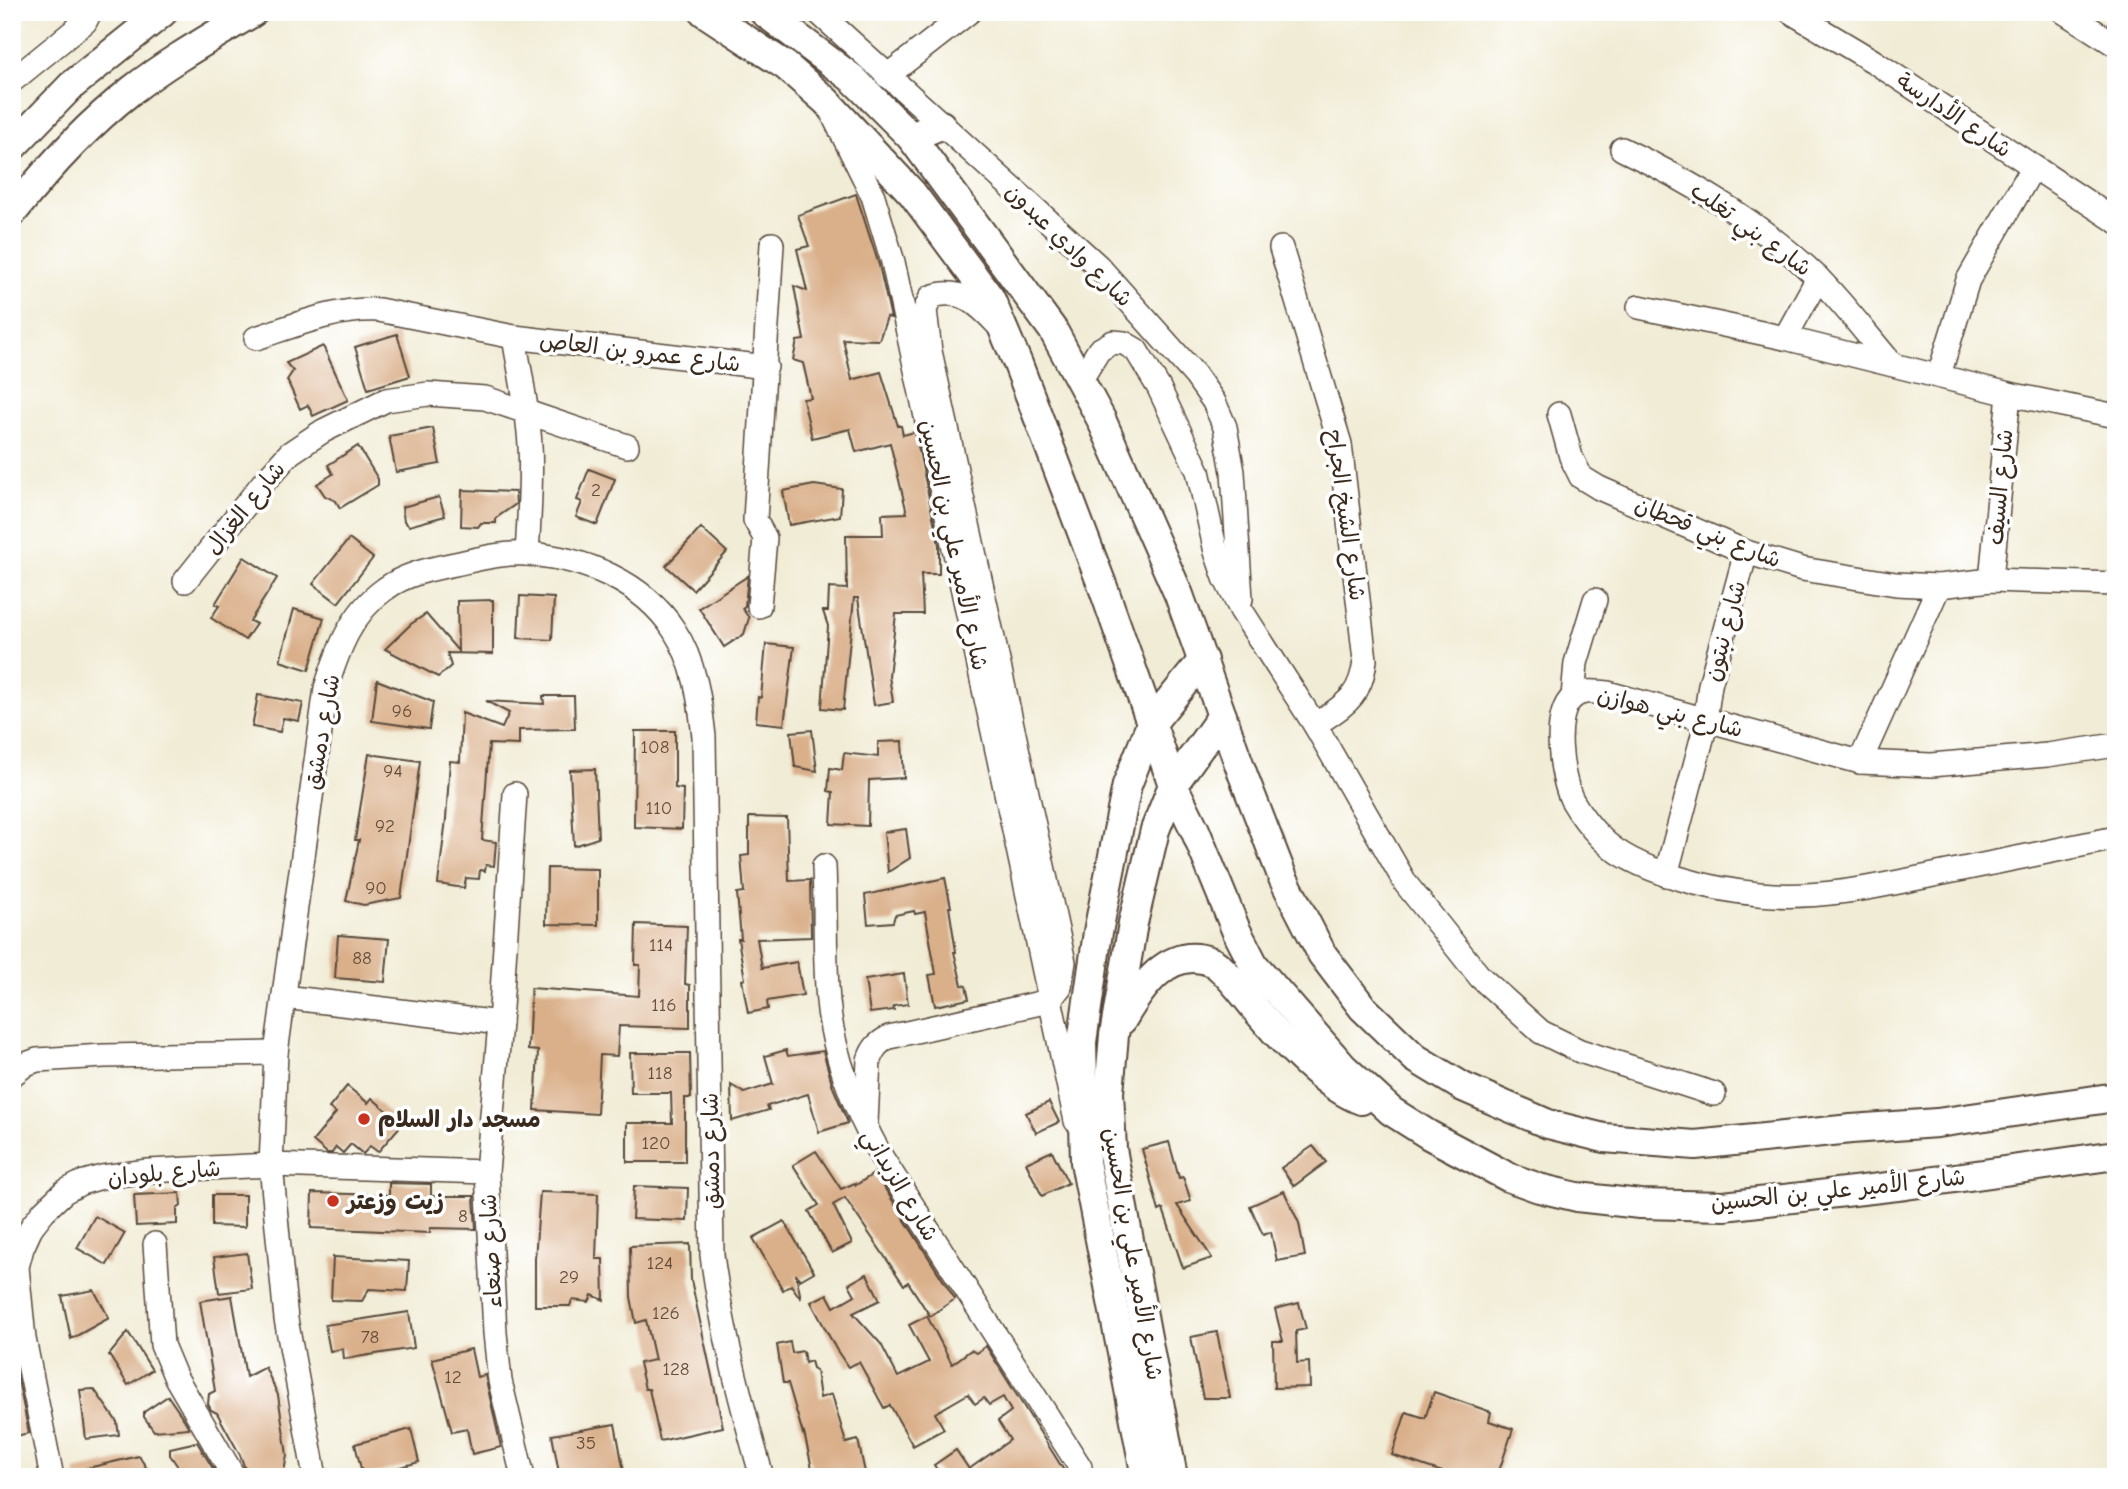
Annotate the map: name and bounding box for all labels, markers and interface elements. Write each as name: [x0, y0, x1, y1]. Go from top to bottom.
street label: شارع الأدارسة: [1890, 64, 2018, 165]
street label: شارع بني تغلب: [1681, 176, 1817, 288]
street label: شارع وادي عبدون: [998, 178, 1138, 315]
street label: شارع عمرو بن العاص: [538, 326, 742, 380]
street label: شارع الأمير علي بن الحسين: [907, 416, 997, 674]
street label: شارع الشيخ الجراح: [1319, 428, 1371, 603]
street label: شارع السيف: [1981, 428, 2021, 546]
street label: شارع الغزال: [199, 456, 292, 561]
house number: 2: [591, 479, 601, 501]
street label: شارع بني قحطان: [1628, 490, 1785, 580]
street label: شارع نبتون: [1699, 578, 1753, 685]
street label: شارع دمشق: [299, 672, 347, 792]
street label: شارع بني هوازن: [1593, 681, 1746, 750]
house number: 96: [392, 700, 412, 722]
house number: 108: [641, 736, 669, 758]
house number: 94: [383, 760, 403, 782]
house number: 110: [646, 797, 672, 819]
house number: 92: [375, 815, 395, 837]
house number: 90: [365, 877, 387, 899]
house number: 114: [649, 934, 673, 956]
house number: 88: [352, 947, 372, 969]
house number: 116: [651, 994, 677, 1016]
house number: 118: [648, 1062, 672, 1084]
street label: شارع دمشق: [696, 1092, 728, 1210]
place label: مسجد دار السلام: [378, 1106, 541, 1137]
marker: مسجد دار السلام: [356, 1111, 372, 1127]
street label: شارع الزبداني: [850, 1124, 944, 1250]
street label: شارع الأمير علي بن الحسين: [1091, 1125, 1171, 1384]
house number: 120: [641, 1132, 671, 1154]
street label: شارع بلودان: [106, 1155, 222, 1193]
street label: شارع الأمير علي بن الحسين: [1709, 1160, 1967, 1224]
place label: زيت وزعتر: [345, 1188, 444, 1216]
marker: زيت وزعتر: [325, 1193, 341, 1209]
street label: شارع صنعاء: [475, 1193, 509, 1309]
house number: 8: [458, 1205, 468, 1227]
house number: 124: [647, 1252, 673, 1274]
house number: 29: [559, 1266, 579, 1288]
house number: 126: [652, 1302, 680, 1324]
house number: 78: [361, 1326, 379, 1348]
house number: 128: [662, 1358, 690, 1380]
house number: 12: [444, 1366, 462, 1388]
house number: 35: [576, 1432, 596, 1454]

